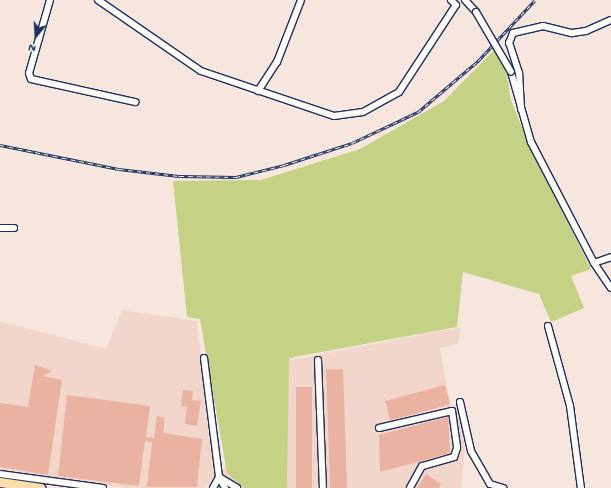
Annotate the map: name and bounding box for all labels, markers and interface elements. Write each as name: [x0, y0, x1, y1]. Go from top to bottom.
north arrow: [16, 16, 56, 56]
text: N: [27, 41, 38, 54]

